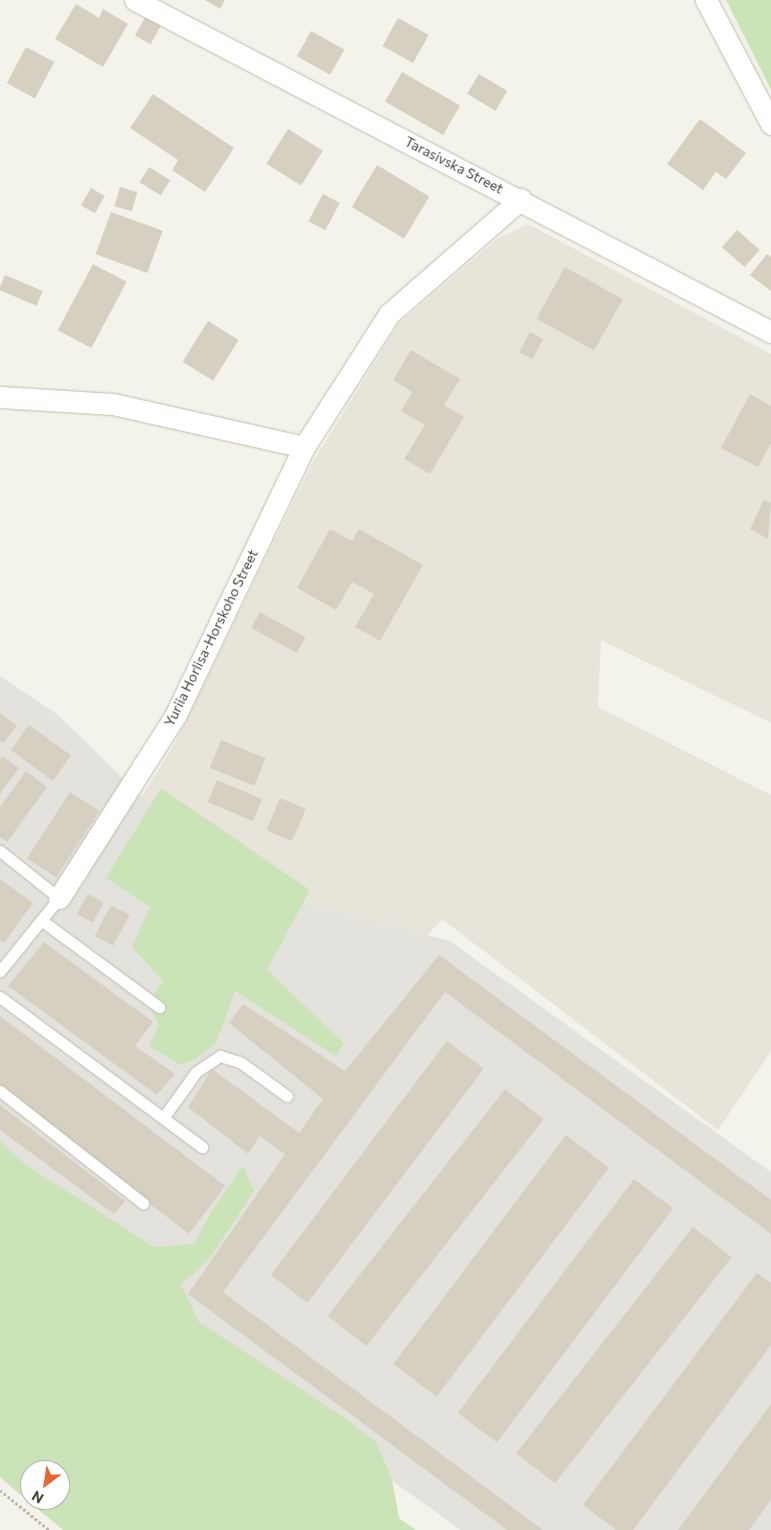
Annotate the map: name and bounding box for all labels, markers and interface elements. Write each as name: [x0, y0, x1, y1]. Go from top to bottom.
street label: Tarasivska Street: [402, 133, 506, 197]
street label: Yuriia Horlisa-Horskoho Street: [161, 547, 261, 729]
north arrow: [20, 1460, 70, 1510]
text: N: [29, 1487, 46, 1507]

